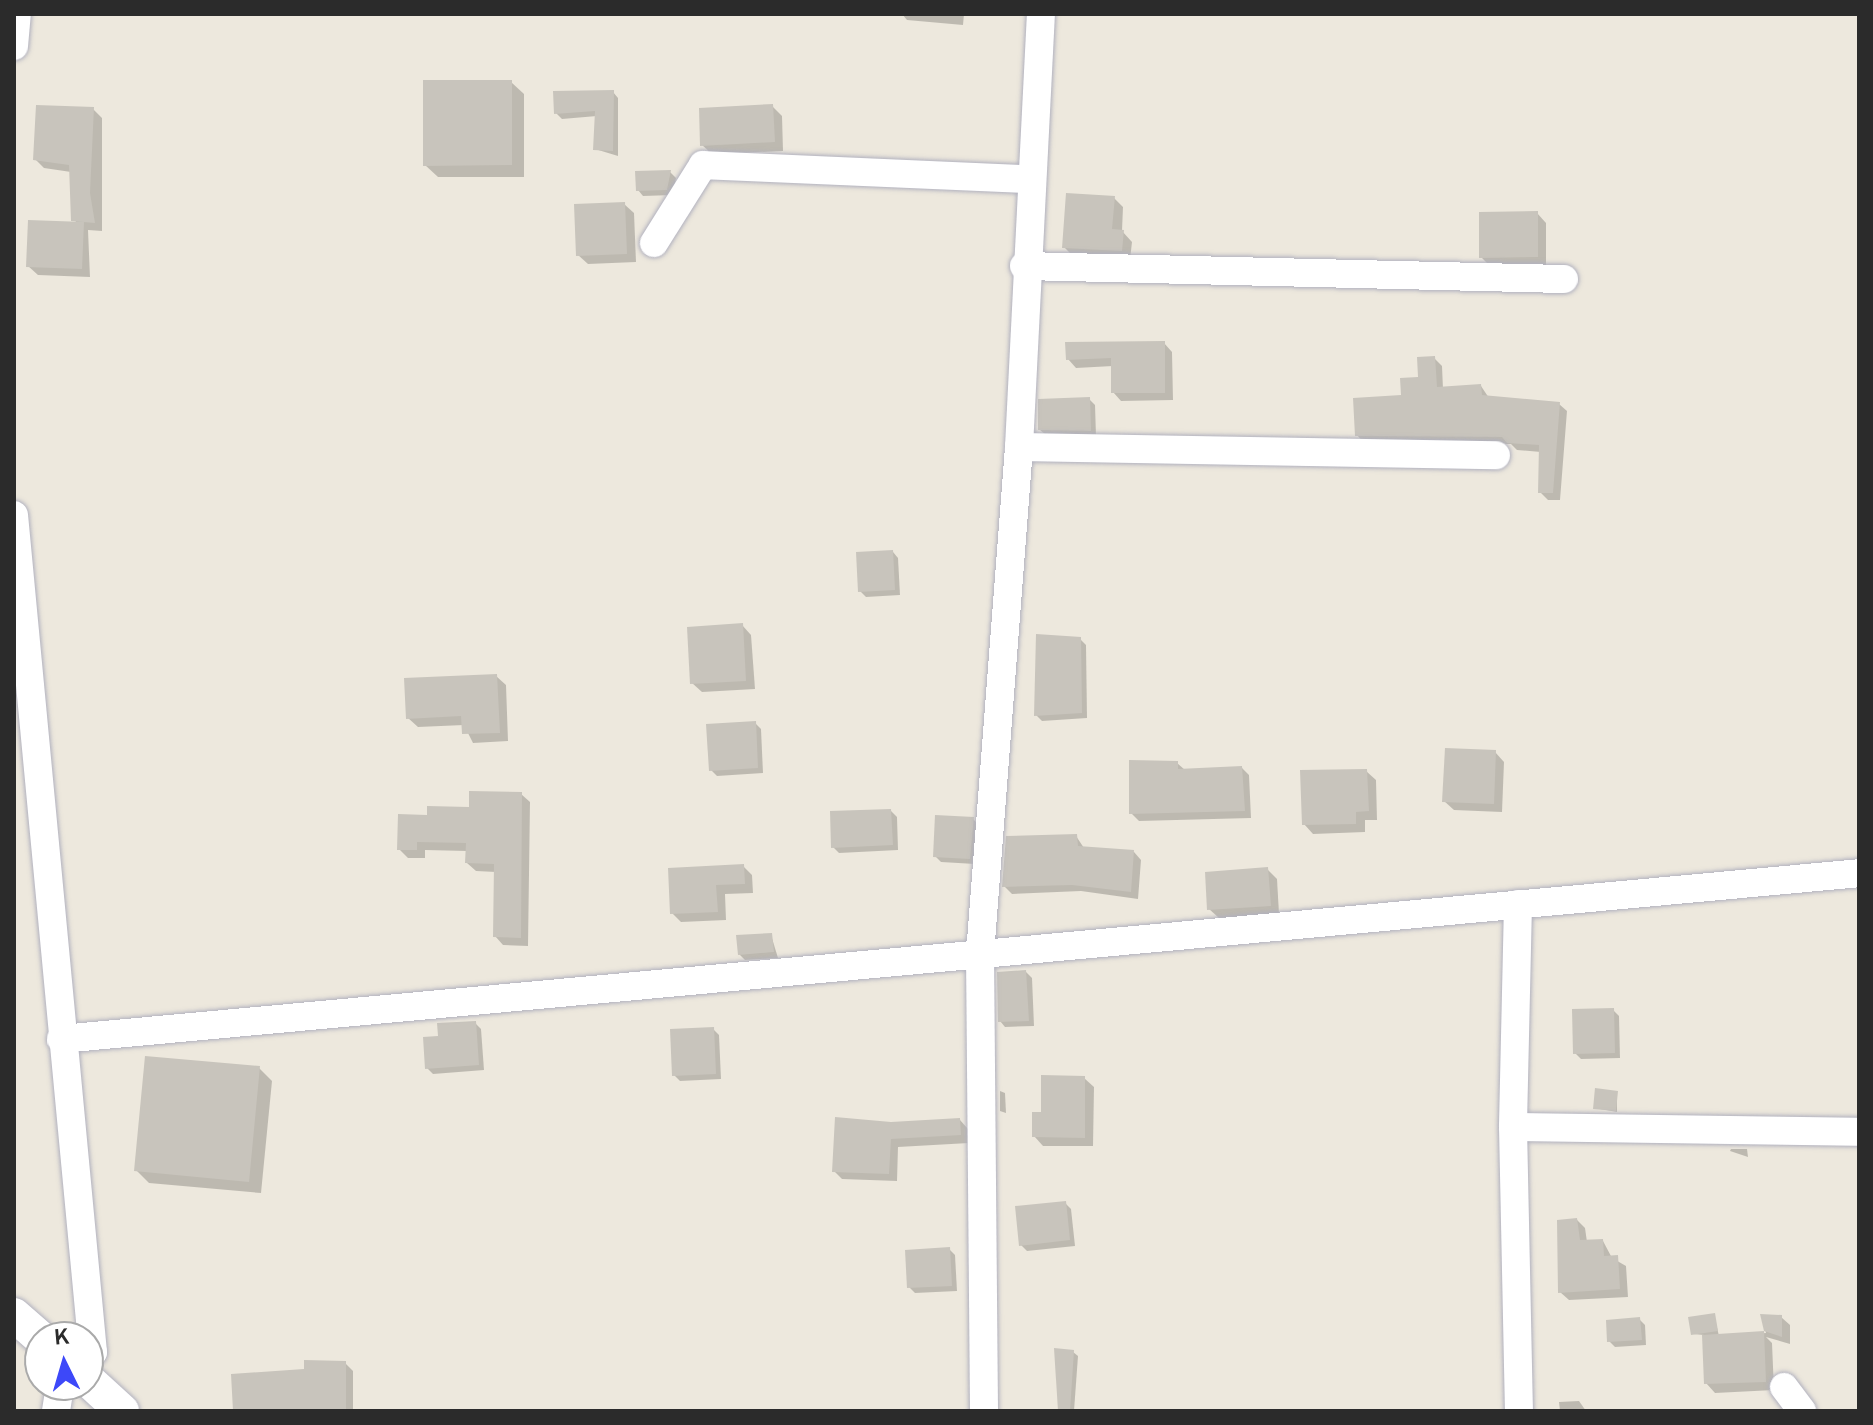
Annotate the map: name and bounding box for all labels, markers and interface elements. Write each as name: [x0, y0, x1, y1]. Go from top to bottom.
north arrow: [24, 1321, 104, 1401]
text: K: [53, 1324, 71, 1353]

